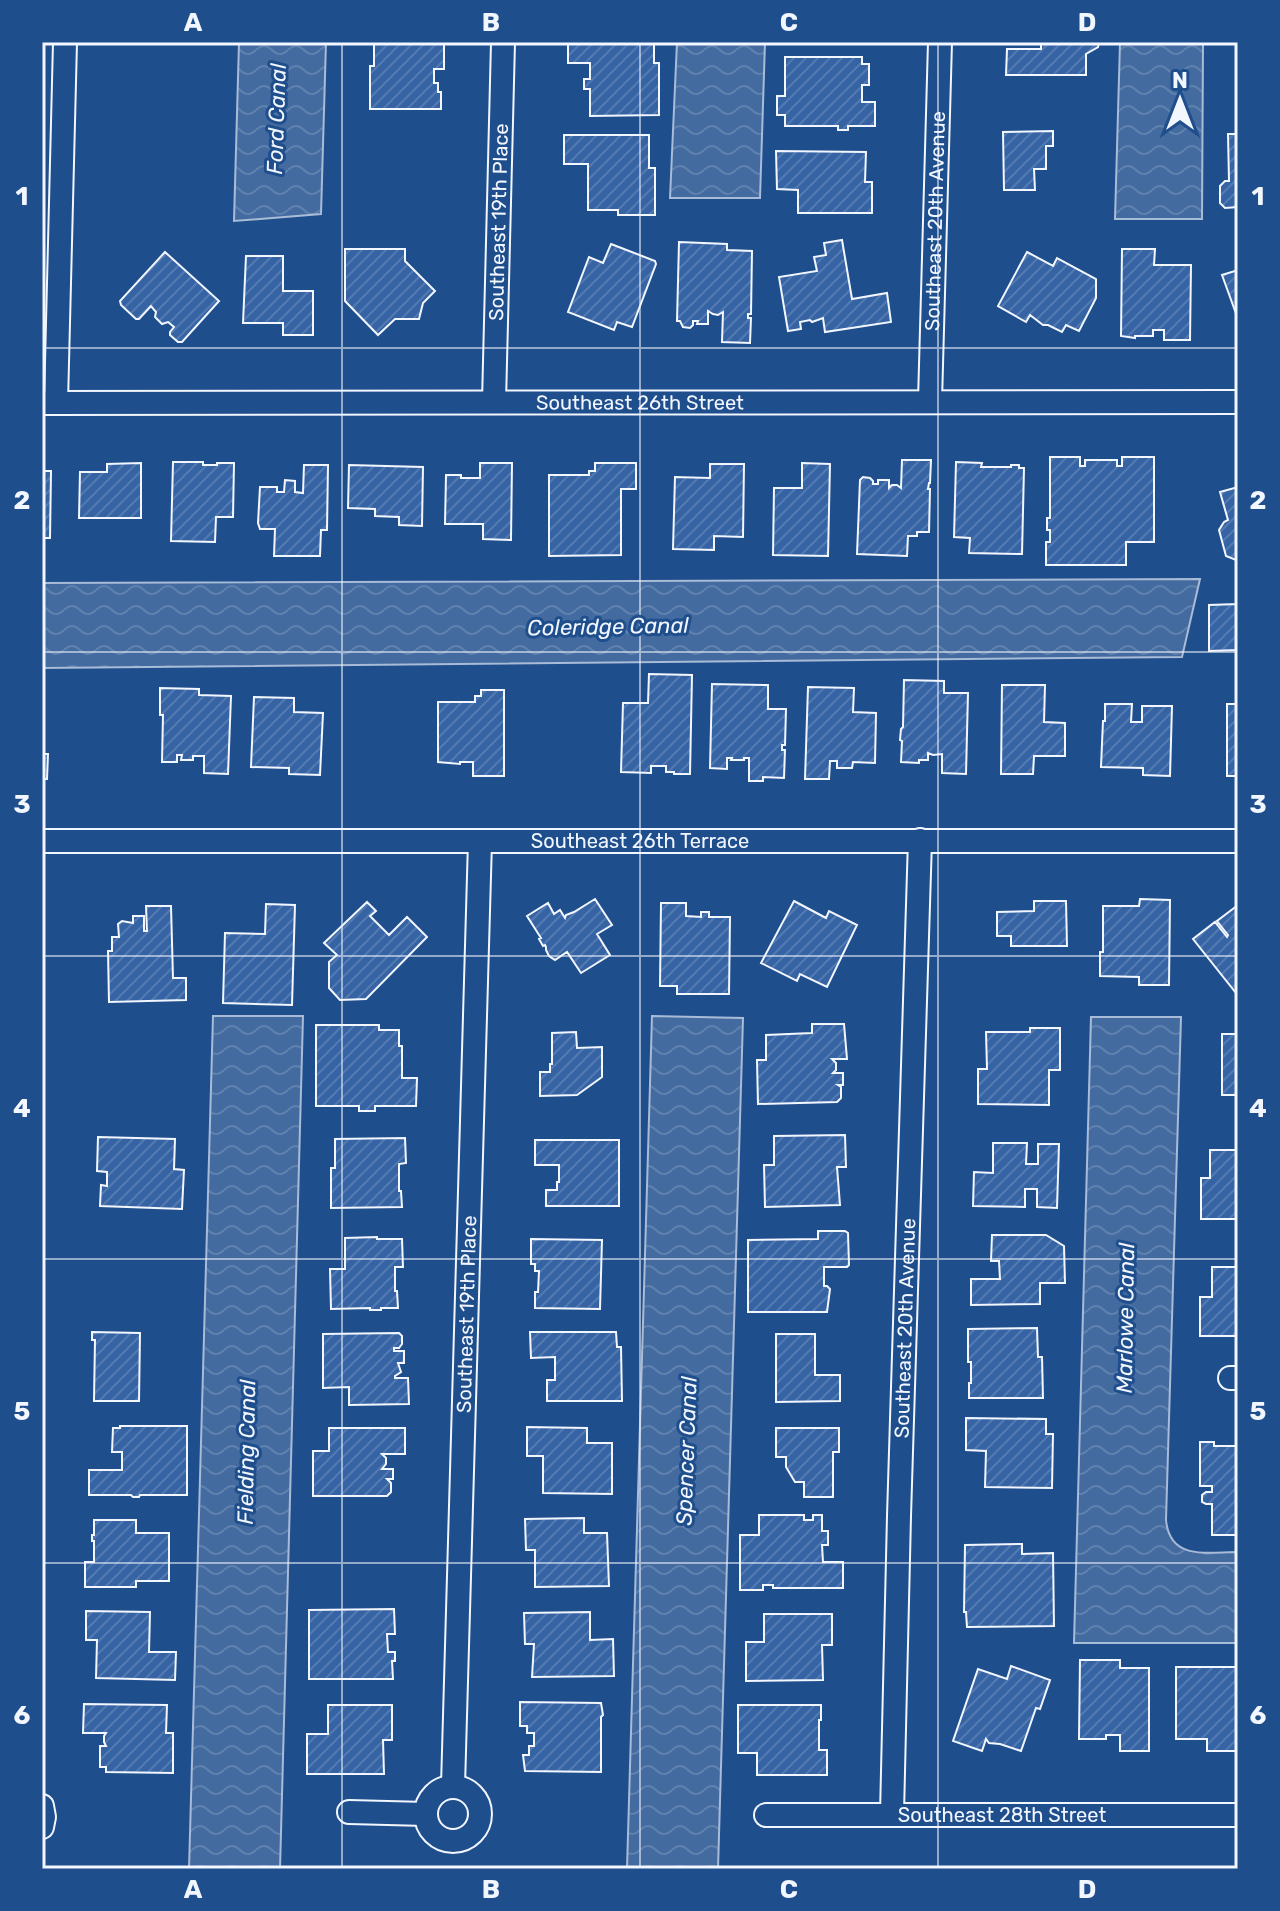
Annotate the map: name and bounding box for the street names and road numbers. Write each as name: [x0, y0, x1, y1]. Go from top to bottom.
street label: Southeast 20th Avenue: [920, 111, 950, 331]
street label: Southeast 19th Place: [484, 123, 513, 321]
street label: Southeast 26th Street: [536, 390, 744, 415]
street label: Southeast 26th Terrace: [531, 829, 749, 853]
street label: Southeast 19th Place: [452, 1215, 481, 1413]
street label: Southeast 20th Avenue: [889, 1218, 920, 1439]
street label: Southeast 28th Street: [898, 1803, 1106, 1827]

